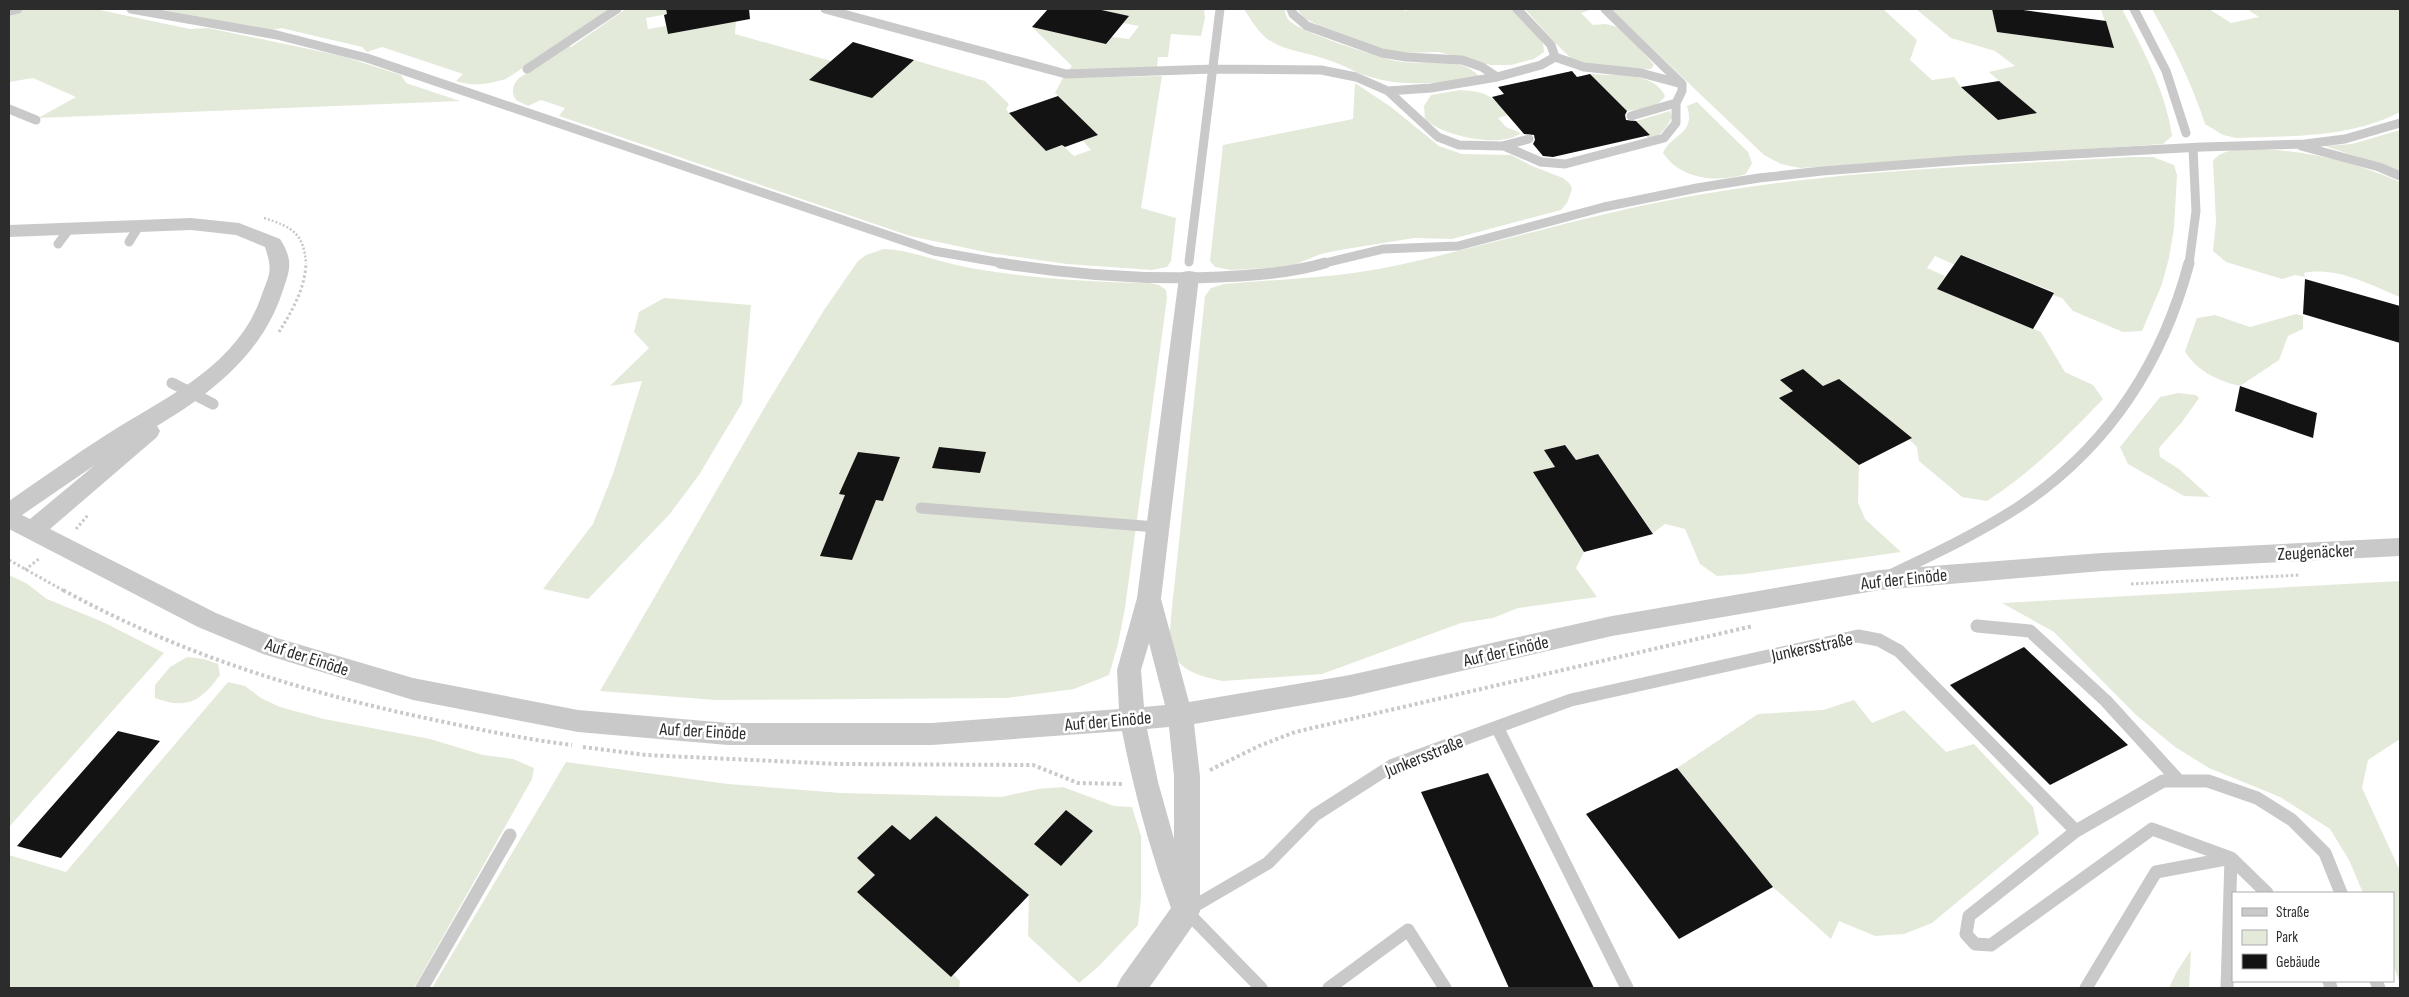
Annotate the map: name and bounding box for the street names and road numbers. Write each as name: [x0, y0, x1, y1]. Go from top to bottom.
street label: Zeugenäcker: [2277, 540, 2355, 565]
street label: Auf der Einöde: [1859, 565, 1948, 595]
street label: Junkersstraße: [1769, 629, 1855, 667]
street label: Auf der Einöde: [1461, 631, 1551, 672]
street label: Auf der Einöde: [261, 634, 351, 681]
street label: Auf der Einöde: [1063, 707, 1152, 736]
street label: Auf der Einöde: [658, 719, 747, 744]
street label: Junkersstraße: [1381, 731, 1466, 782]

